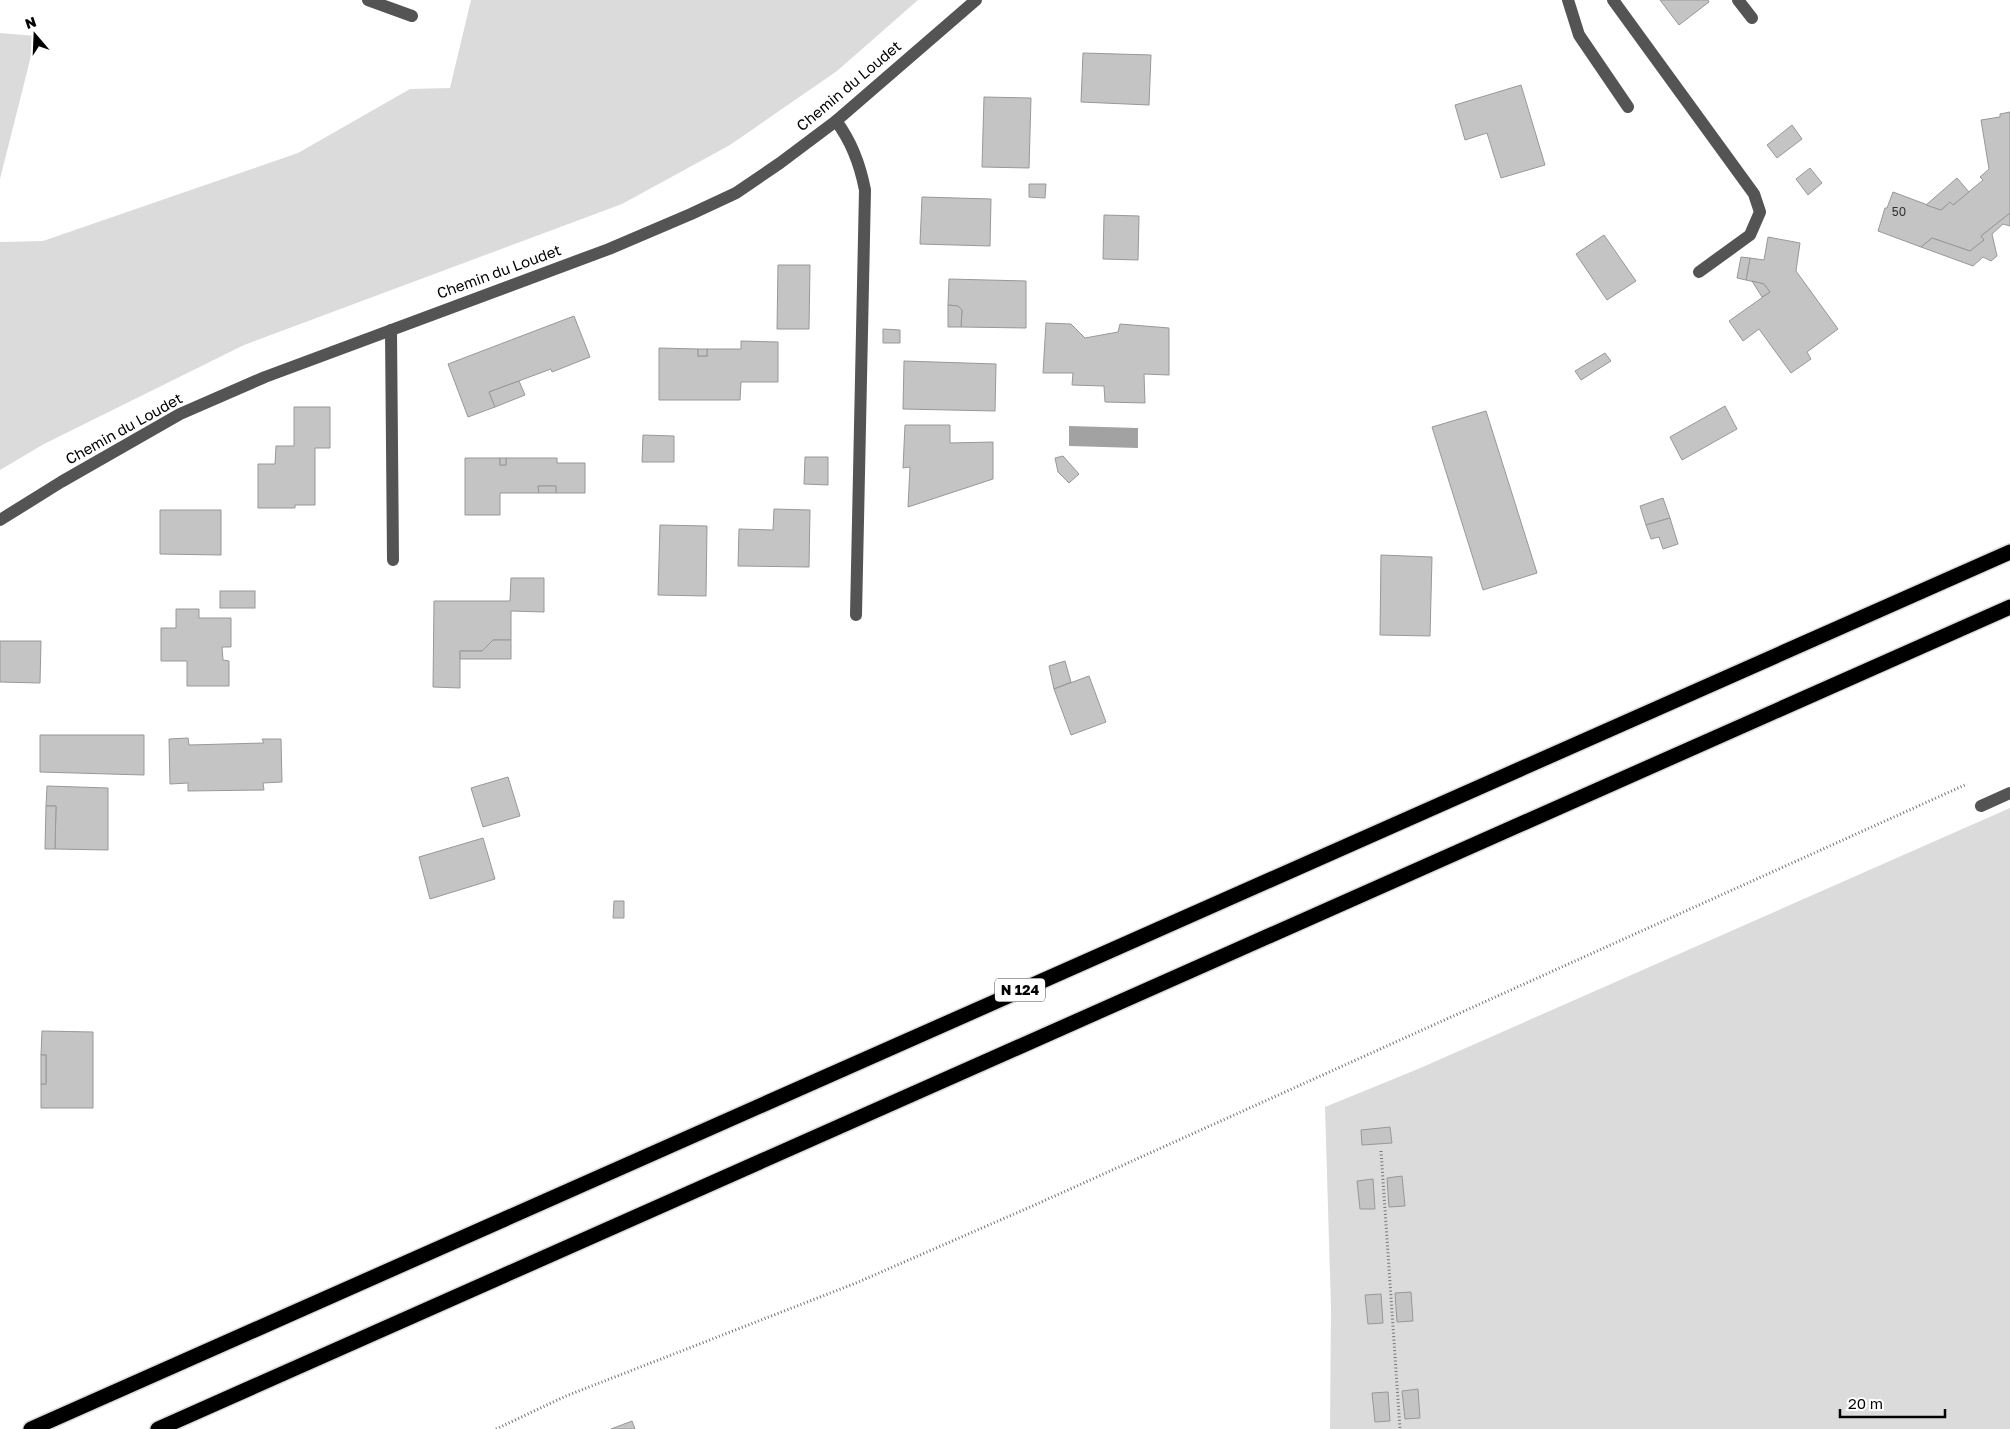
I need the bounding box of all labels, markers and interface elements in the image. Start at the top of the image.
north arrow [10,10,60,60]
text: N [23,12,38,32]
street label: Chemin du Loudet [792,36,904,134]
house number: 50 [1892,204,1906,219]
street label: Chemin du Loudet [434,240,563,302]
street label: Chemin du Loudet [62,389,185,468]
road number: N 124 [995,978,1045,1002]
scale bar [1840,1386,1945,1418]
text: 20 m [1848,1394,1883,1412]

